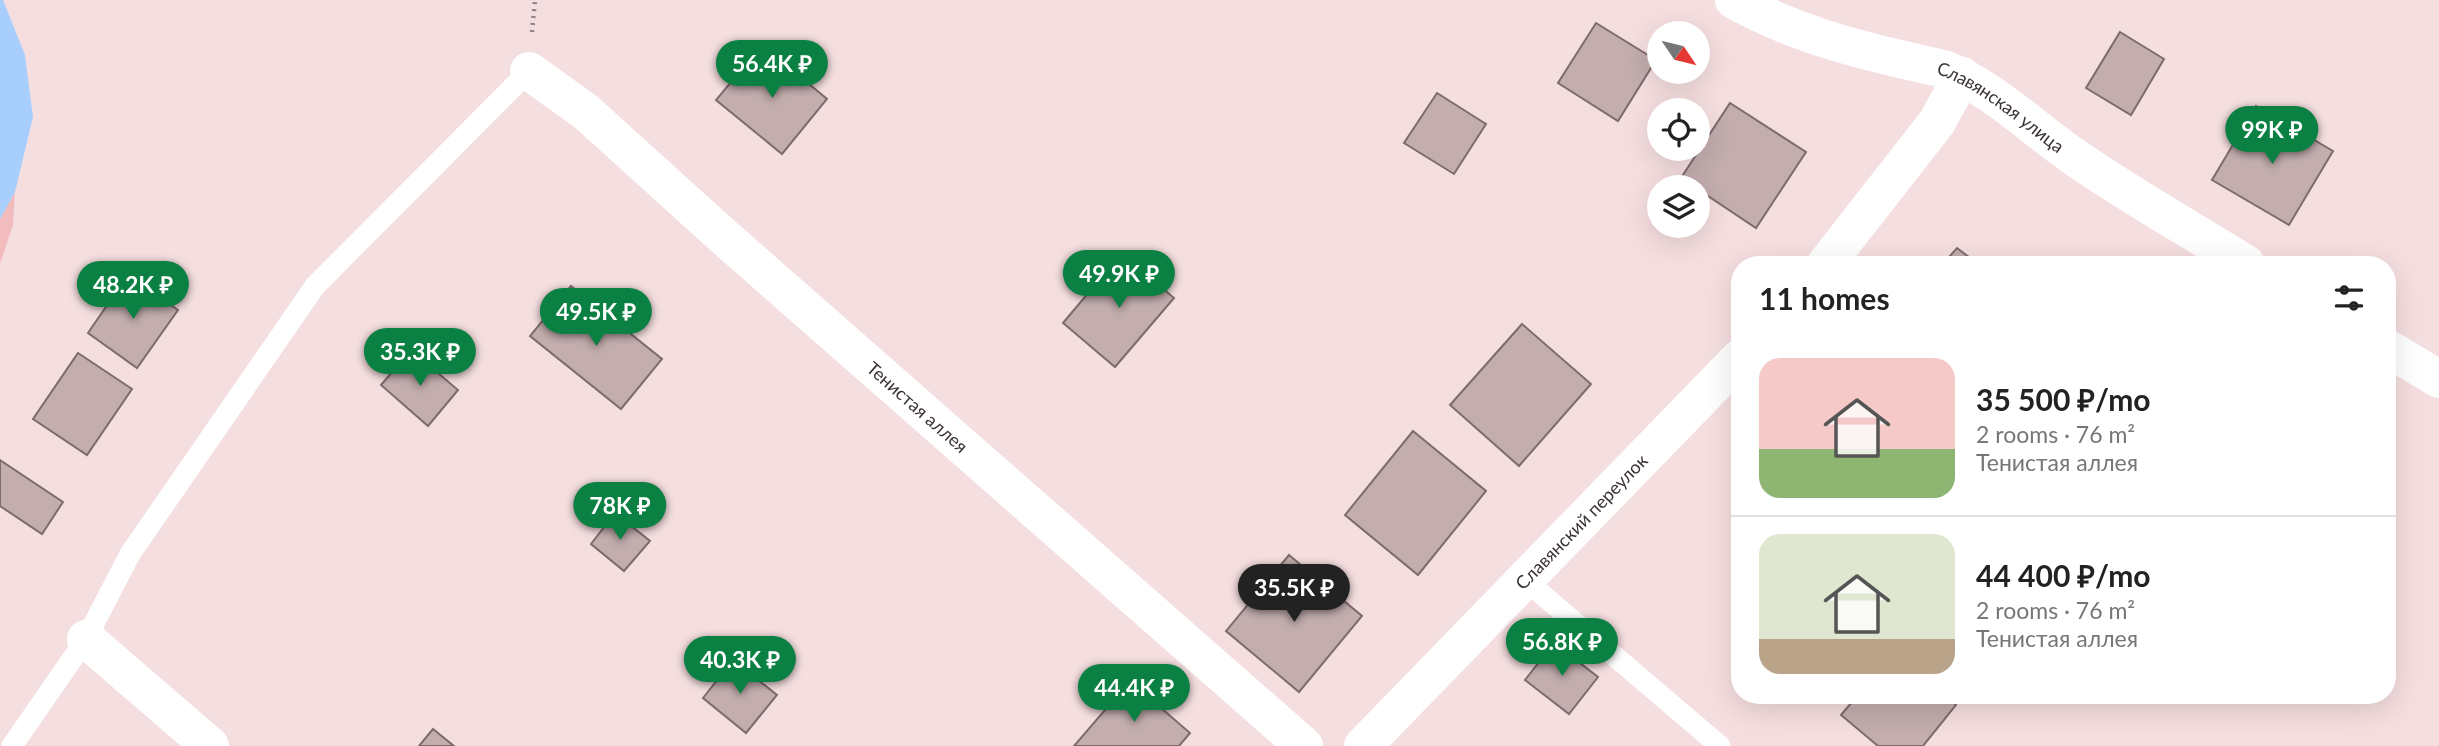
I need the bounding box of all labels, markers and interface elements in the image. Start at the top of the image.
north arrow [1647,21,1710,84]
map controls [1647,21,1710,238]
pin: 56.4K ₽ [707,41,837,100]
text: 56.4K ₽ [732,49,812,77]
street label: Славянская улица [1935,57,2069,157]
button: locate [1647,98,1710,161]
pin: 99K ₽ [2223,106,2321,166]
text: 99K ₽ [2241,115,2303,143]
button: layers [1647,175,1710,238]
pin: 49.9K ₽ [1054,250,1184,310]
text: 49.9K ₽ [1079,259,1159,287]
pin: 48.2K ₽ [68,262,198,321]
text: 48.2K ₽ [93,270,173,298]
icon: filters [2330,279,2368,317]
text: 11 homes [1759,280,1890,316]
pin: 49.5K ₽ [531,288,661,348]
text: 49.5K ₽ [556,297,636,325]
pin: 35.3K ₽ [355,328,485,388]
text: 35.3K ₽ [380,337,460,365]
street label: Тенистая аллея [863,357,973,457]
text: 35 500 ₽/mo [1976,381,2151,417]
icon: home [1815,386,1899,470]
text: 2 rooms · 76 m² [1976,420,2135,448]
text: Тенистая аллея [1976,448,2138,476]
street label: Славянский переулок [1510,449,1652,594]
pin: 78K ₽ [571,482,669,542]
text: 78K ₽ [589,491,651,519]
text: 44 400 ₽/mo [1976,557,2151,593]
icon: home [1815,562,1899,646]
pin: 35.5K ₽ [1229,564,1359,624]
text: 35.5K ₽ [1254,573,1334,601]
text: 2 rooms · 76 m² [1976,596,2135,624]
pin: 56.8K ₽ [1497,618,1627,678]
text: Тенистая аллея [1976,624,2138,652]
text: 56.8K ₽ [1522,627,1602,655]
pin: 40.3K ₽ [675,636,805,696]
text: 40.3K ₽ [700,645,780,673]
pin: 44.4K ₽ [1069,664,1199,724]
text: 44.4K ₽ [1094,673,1174,701]

